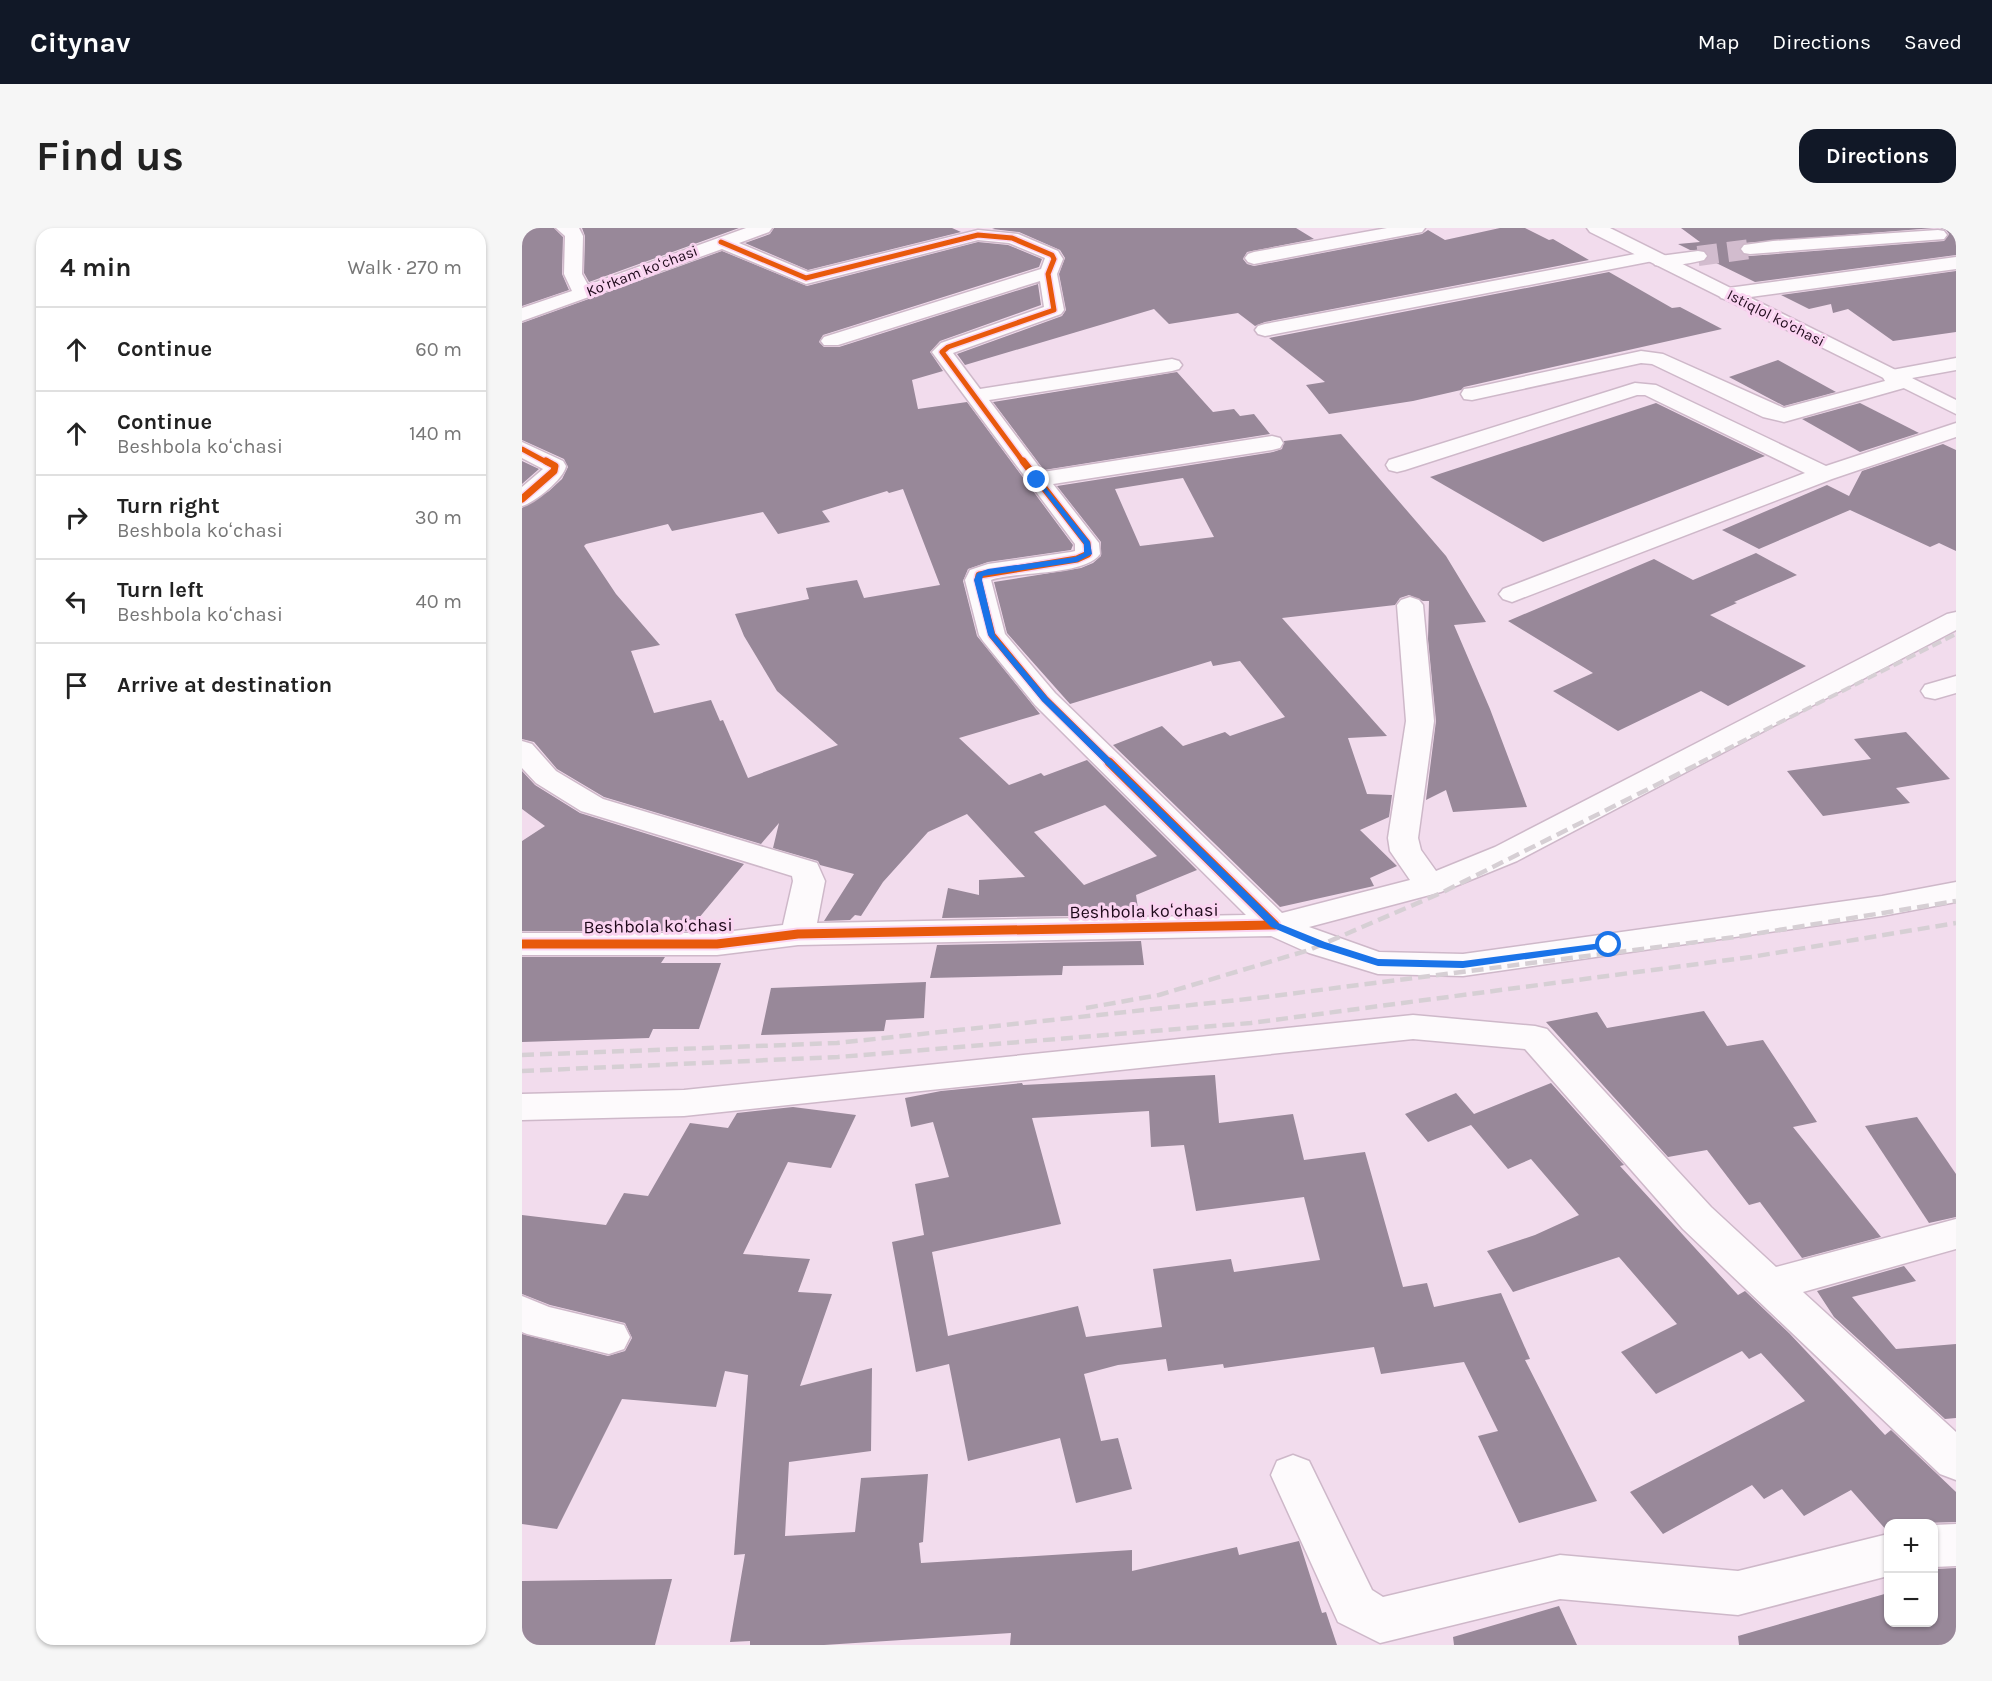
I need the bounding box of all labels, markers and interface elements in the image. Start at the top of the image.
text: Citynav [30,26,130,59]
text: Map [1698,30,1739,54]
text: Directions [1772,30,1871,54]
text: Saved [1904,30,1962,54]
button: Directions [1799,129,1956,183]
text: Find us [36,131,184,181]
street label: Koʻrkam koʻchasi [584,241,700,301]
text: 4 min [60,252,131,283]
text: Walk · 270 m [348,256,462,279]
street label: Istiqlol ko'chasi [1724,286,1828,350]
icon: ahead [60,333,93,366]
text: Continue [117,336,212,362]
text: 60 m [415,338,462,361]
text: Continue [117,409,212,435]
icon: ahead [60,417,93,450]
text: 140 m [409,422,462,445]
text: Beshbola koʻchasi [117,435,283,458]
route end [1023,466,1049,492]
text: Turn right [117,493,220,519]
icon: right [60,501,93,534]
text: 30 m [415,506,462,529]
text: Beshbola koʻchasi [117,519,283,542]
text: Turn left [117,577,204,603]
icon: left [60,585,93,618]
text: 40 m [416,590,462,613]
text: Beshbola koʻchasi [117,603,283,626]
icon: arrive [60,669,93,702]
text: Arrive at destination [117,672,332,698]
street label: Beshbola koʻchasi [1069,899,1219,923]
street label: Beshbola koʻchasi [583,914,733,938]
route start [1595,931,1621,957]
map controls [1884,1519,1938,1627]
button: + [1884,1519,1938,1573]
button: − [1884,1573,1938,1627]

